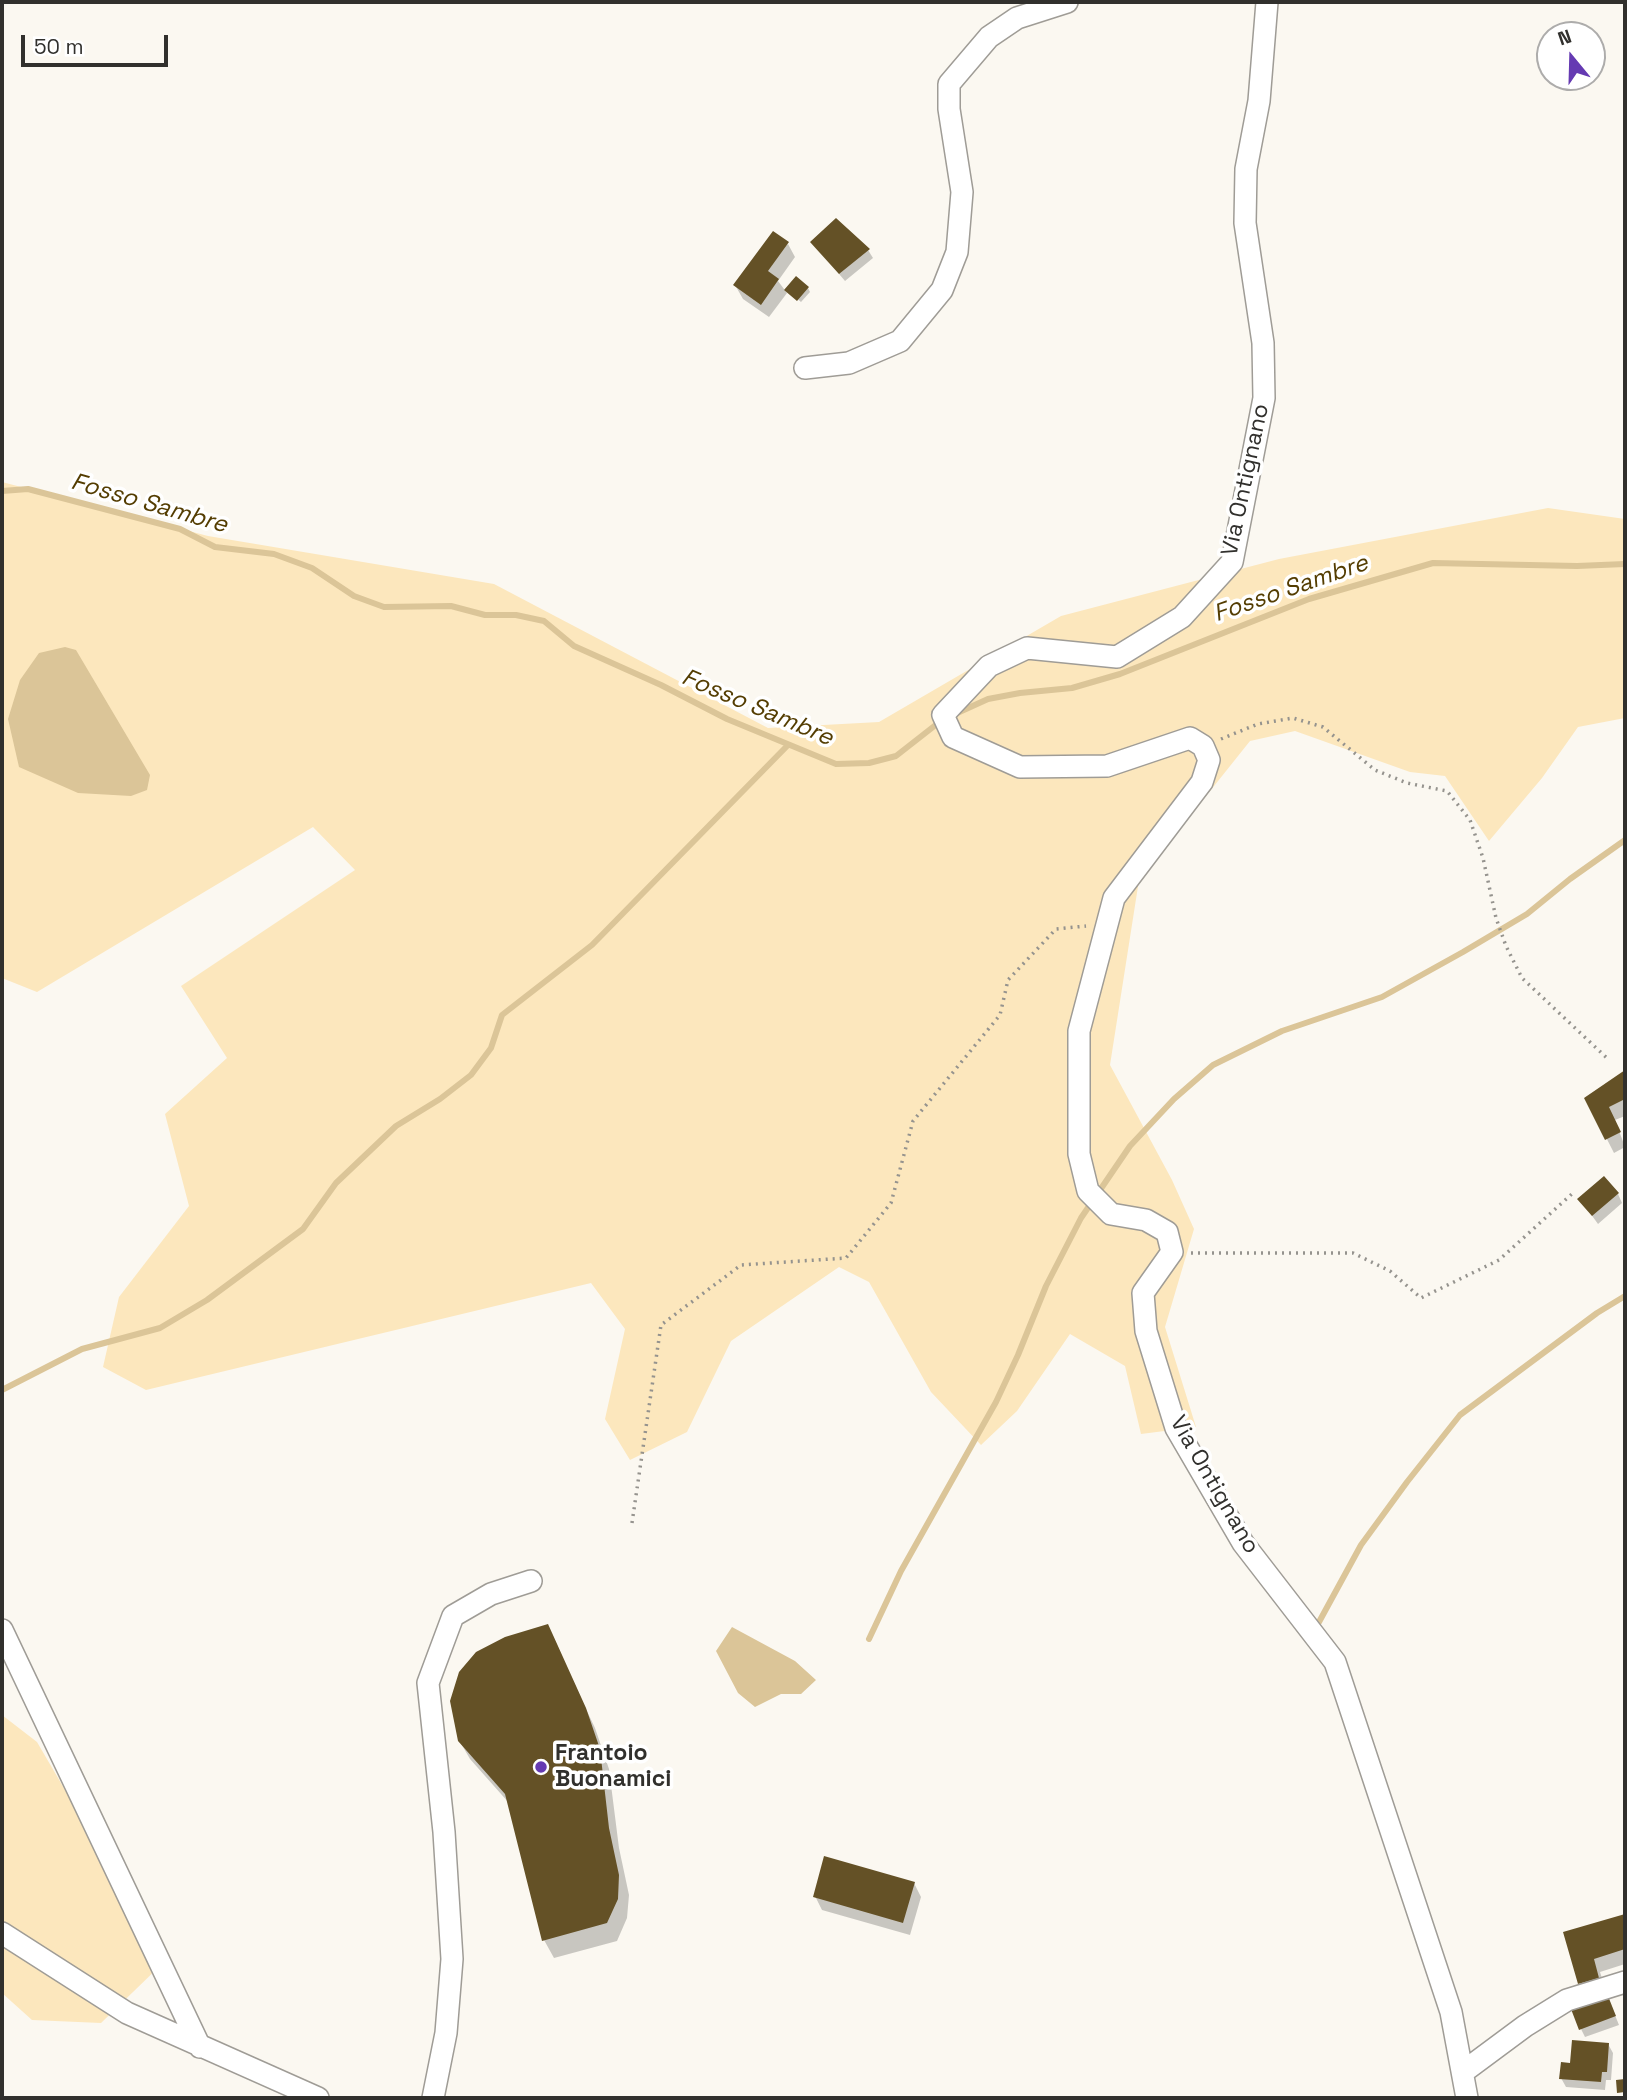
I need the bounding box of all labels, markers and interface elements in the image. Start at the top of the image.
scale bar [24,21,172,65]
north arrow [1536,21,1606,91]
text: N [1555,24,1575,51]
text: 50 m [34,33,84,60]
street label: Via Ontignano [1216,401,1276,559]
water label: Fosso Sambre [67,468,231,540]
water label: Fosso Sambre [1210,549,1372,629]
water label: Fosso Sambre [677,663,837,753]
street label: Via Ontignano [1163,1411,1265,1559]
place label: Frantoio Buonamici [555,1740,671,1794]
marker: Frantoio Buonamici [533,1759,549,1775]

